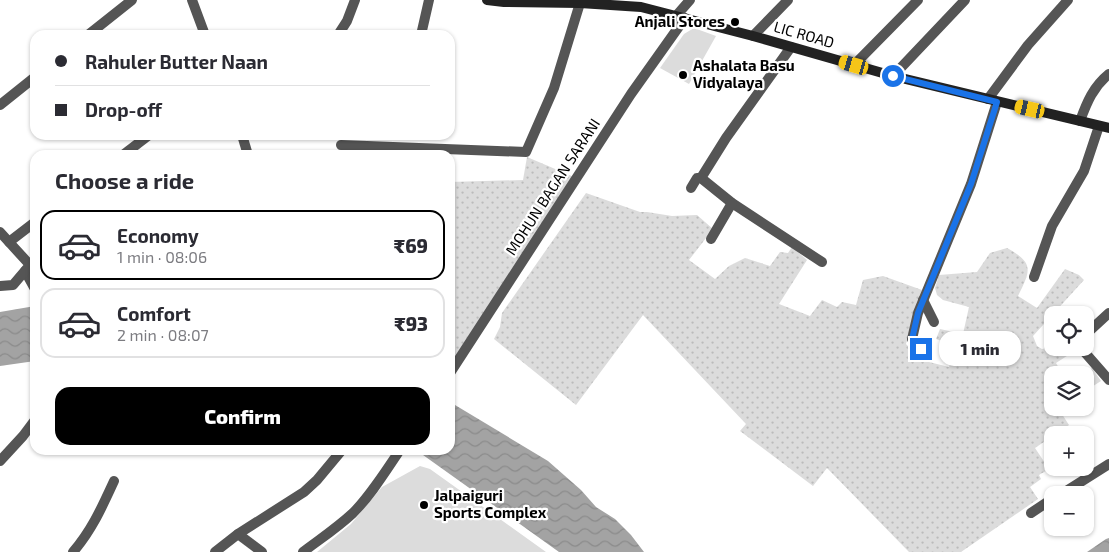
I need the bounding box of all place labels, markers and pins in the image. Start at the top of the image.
place label: Anjali Stores [635,12,725,30]
marker: Anjali Stores [729,16,741,28]
place label: Ashalata Basu Vidyalaya [693,56,795,92]
marker: Ashalata Basu Vidyalaya [677,69,689,81]
place label: Jalpaiguri Sports Complex [434,486,547,521]
marker: Jalpaiguri Sports Complex [418,499,430,511]

